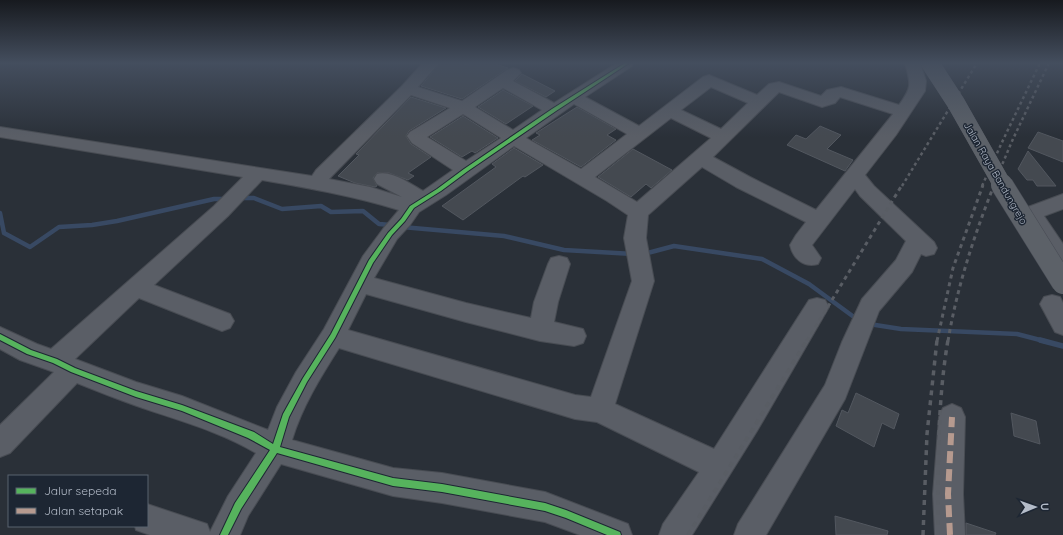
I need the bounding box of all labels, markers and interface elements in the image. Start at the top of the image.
street label: Jalan Raya Bandungrejo [961,120,1030,227]
legend [8,475,148,527]
text: Jalur sepeda [44,483,117,498]
north arrow [1015,487,1055,527]
text: Jalan setapak [44,503,123,518]
text: U [1038,503,1052,511]

